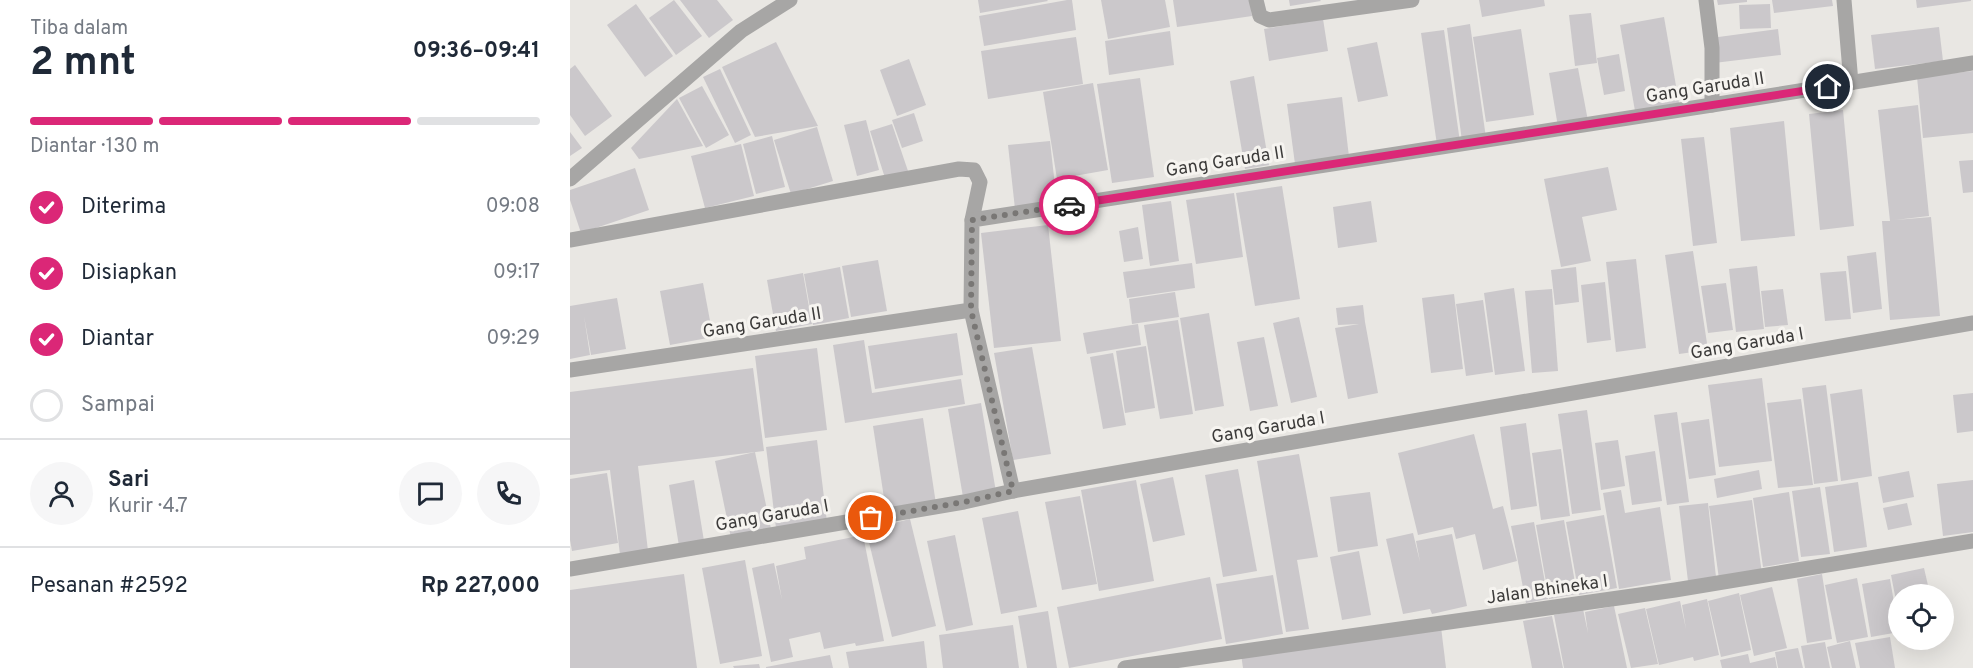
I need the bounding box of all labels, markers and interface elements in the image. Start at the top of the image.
text: Tiba dalam [30,16,128,42]
text: 09:36–09:41 [413,38,540,65]
text: 2 mnt [30,40,136,89]
pin [1802,61,1853,112]
street label: Gang Garuda II [1644,68,1766,109]
icon: home [1811,70,1844,103]
text: Diantar · 130 m [30,134,160,160]
street label: Gang Garuda II [1164,142,1286,183]
courier [1039,175,1099,235]
icon: car [1053,189,1086,222]
icon: check [30,191,63,224]
text: Diterima [81,194,166,221]
text: 09:08 [486,194,540,220]
icon: check [30,257,63,290]
text: Disiapkan [81,260,177,287]
text: 09:17 [493,260,540,286]
street label: Gang Garuda II [701,303,823,344]
icon: check [30,323,63,356]
street label: Gang Garuda I [1689,323,1806,366]
text: Diantar [81,326,154,353]
text: 09:29 [487,326,540,352]
text: Sampai [81,392,155,419]
street label: Gang Garuda I [1210,407,1327,450]
button: person [30,462,93,525]
button: chat [399,462,462,525]
button: phone [477,462,540,525]
text: Sari [108,467,149,494]
pin [845,492,896,543]
text: Kurir · 4.7 [108,494,188,520]
street label: Gang Garuda I [714,495,831,538]
icon: bag [854,501,887,534]
street label: Jalan Bhineka I [1485,571,1610,610]
text: Pesanan #2592 [30,573,188,600]
text: Rp 227,000 [421,573,540,600]
map controls [1888,584,1954,650]
button: locate [1888,584,1954,650]

